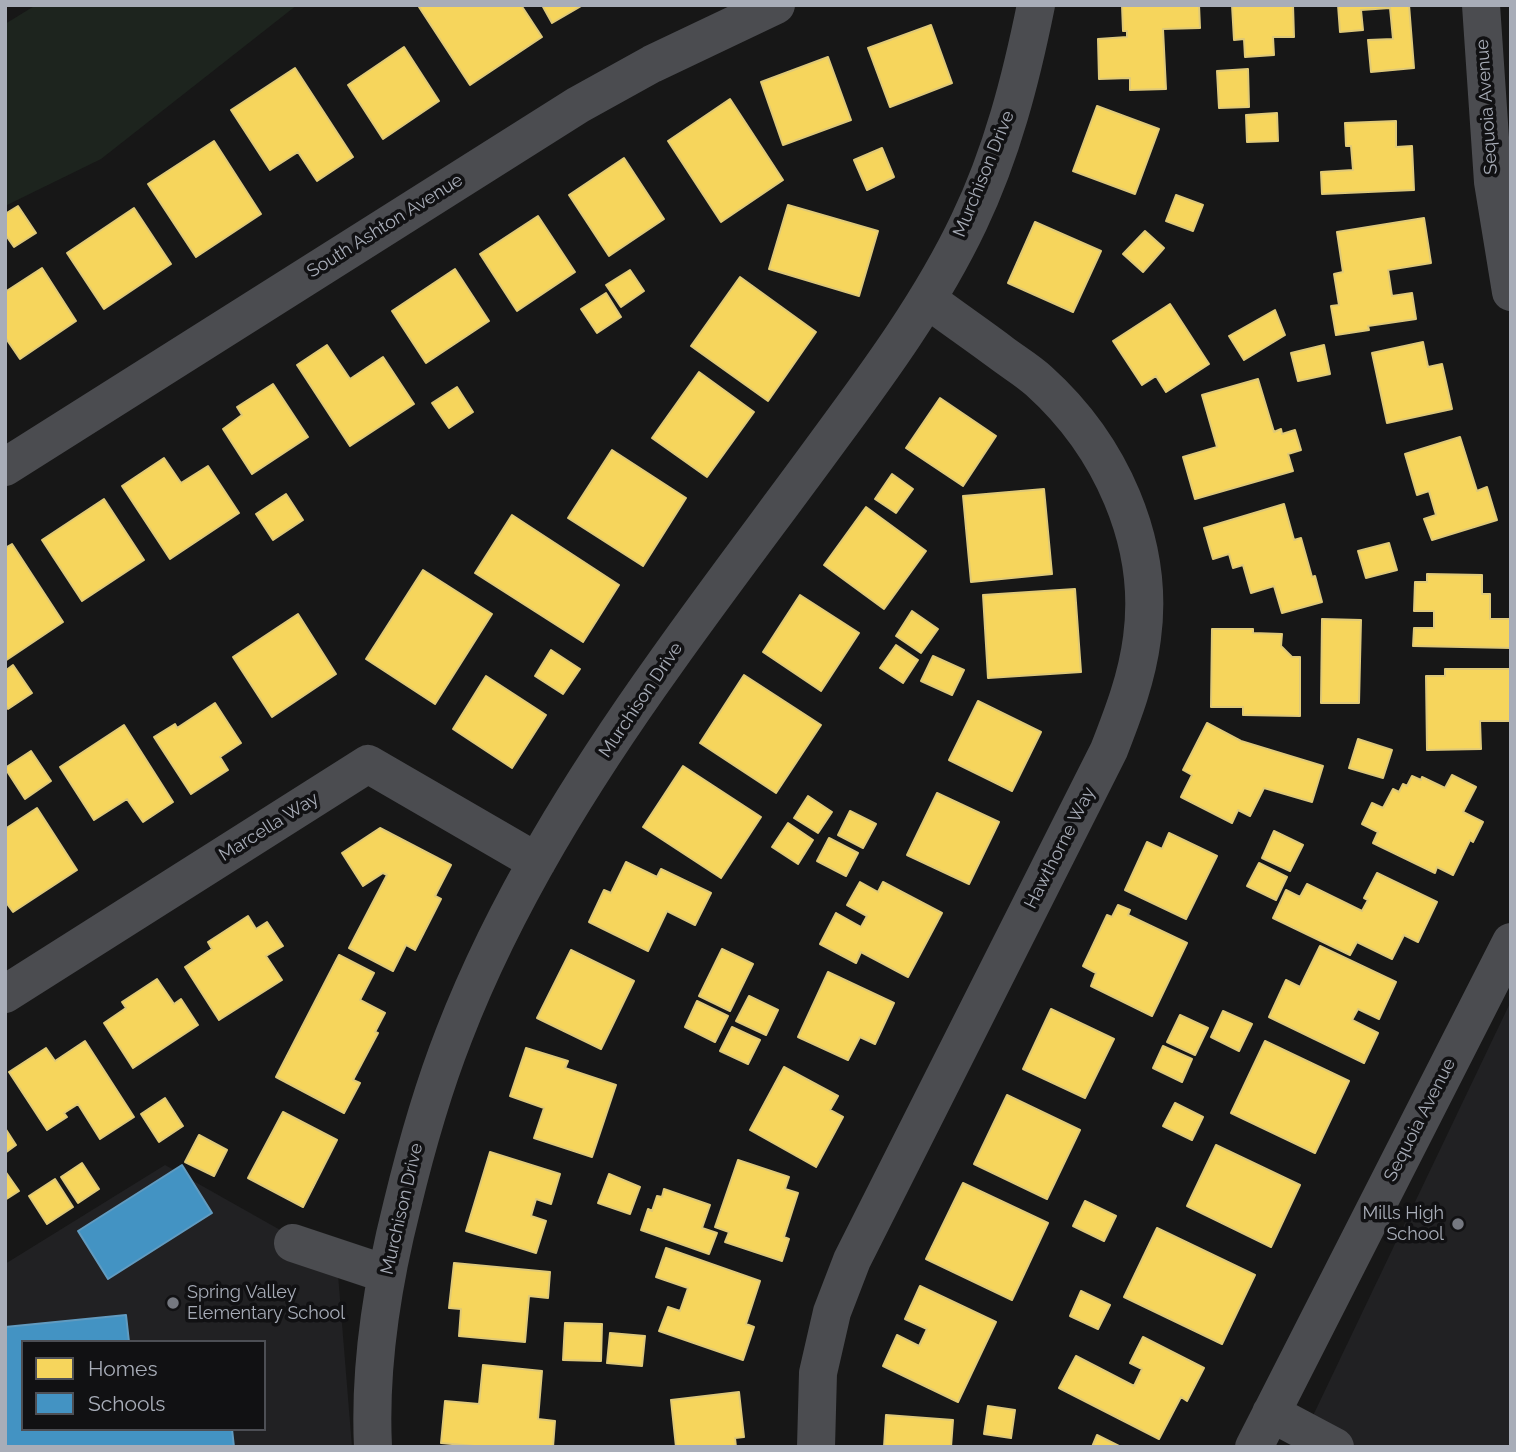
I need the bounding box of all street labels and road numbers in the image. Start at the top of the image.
street label: Sequoia Avenue [1472,39,1502,175]
street label: Murchison Drive [949,108,1019,240]
street label: South Ashton Avenue [303,169,467,283]
street label: Murchison Drive [595,638,687,762]
street label: Hawthorne Way [1020,784,1100,912]
street label: Marcella Way [215,788,323,866]
street label: Sequoia Avenue [1380,1055,1460,1185]
street label: Murchison Drive [376,1141,428,1277]

